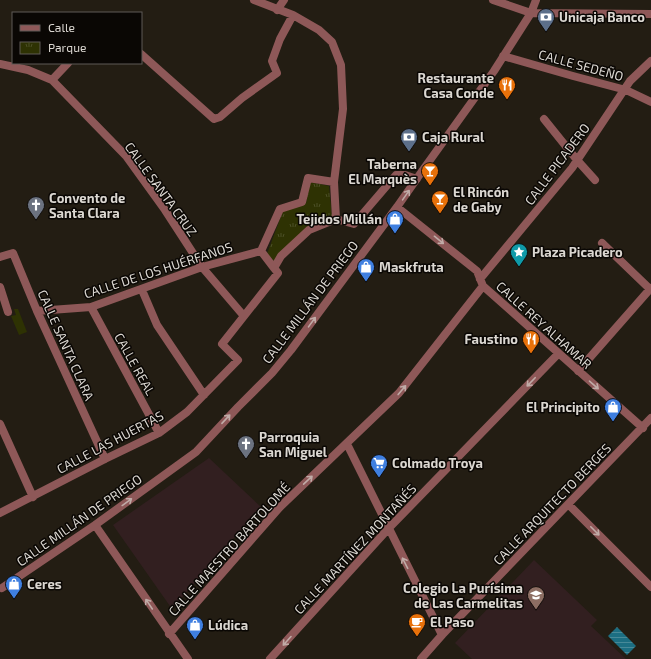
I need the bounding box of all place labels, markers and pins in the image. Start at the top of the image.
bank icon: Unicaja Banco [536,7,556,32]
place label: Unicaja Banco [559,9,645,25]
place label: Restaurante Casa Conde [418,70,494,101]
restaurant icon: Restaurante Casa Conde [497,75,517,100]
bank icon: Caja Rural [399,127,419,152]
place label: Caja Rural [422,129,485,145]
place label: Taberna El Marquès [348,156,417,187]
bar icon: Taberna El Marquès [420,161,440,186]
place label: El Rincón de Gaby [453,184,509,215]
bar icon: El Rincón de Gaby [430,189,450,214]
place label: Convento de Santa Clara [49,190,125,221]
church icon: Convento de Santa Clara [26,195,46,220]
shop icon: Tejidos Millán [385,209,405,234]
place label: Tejidos Millán [297,211,382,227]
place icon: Plaza Picadero [509,242,529,267]
place label: Plaza Picadero [532,244,623,260]
shop icon: Maskfruta [356,257,376,282]
place label: Maskfruta [379,259,444,275]
restaurant icon: Faustino [521,329,541,354]
place label: Faustino [465,331,518,347]
shop icon: El Principito [603,397,623,422]
place label: El Principito [526,399,600,415]
place label: Parroquia San Miguel [259,429,328,460]
church icon: Parroquia San Miguel [236,434,256,459]
supermarket icon: Colmado Troya [369,453,389,478]
place label: Colmado Troya [392,455,483,471]
shop icon: Ceres [4,574,24,599]
place label: Ceres [27,576,62,592]
place label: Colegio La Purísima de Las Carmelitas [403,580,523,611]
school or university icon: Colegio La Purísima de Las Carmelitas [526,585,546,610]
cafe icon: El Paso [407,612,427,637]
place label: El Paso [430,614,475,630]
shop icon: Lúdica [185,615,205,640]
place label: Lúdica [208,617,248,633]

